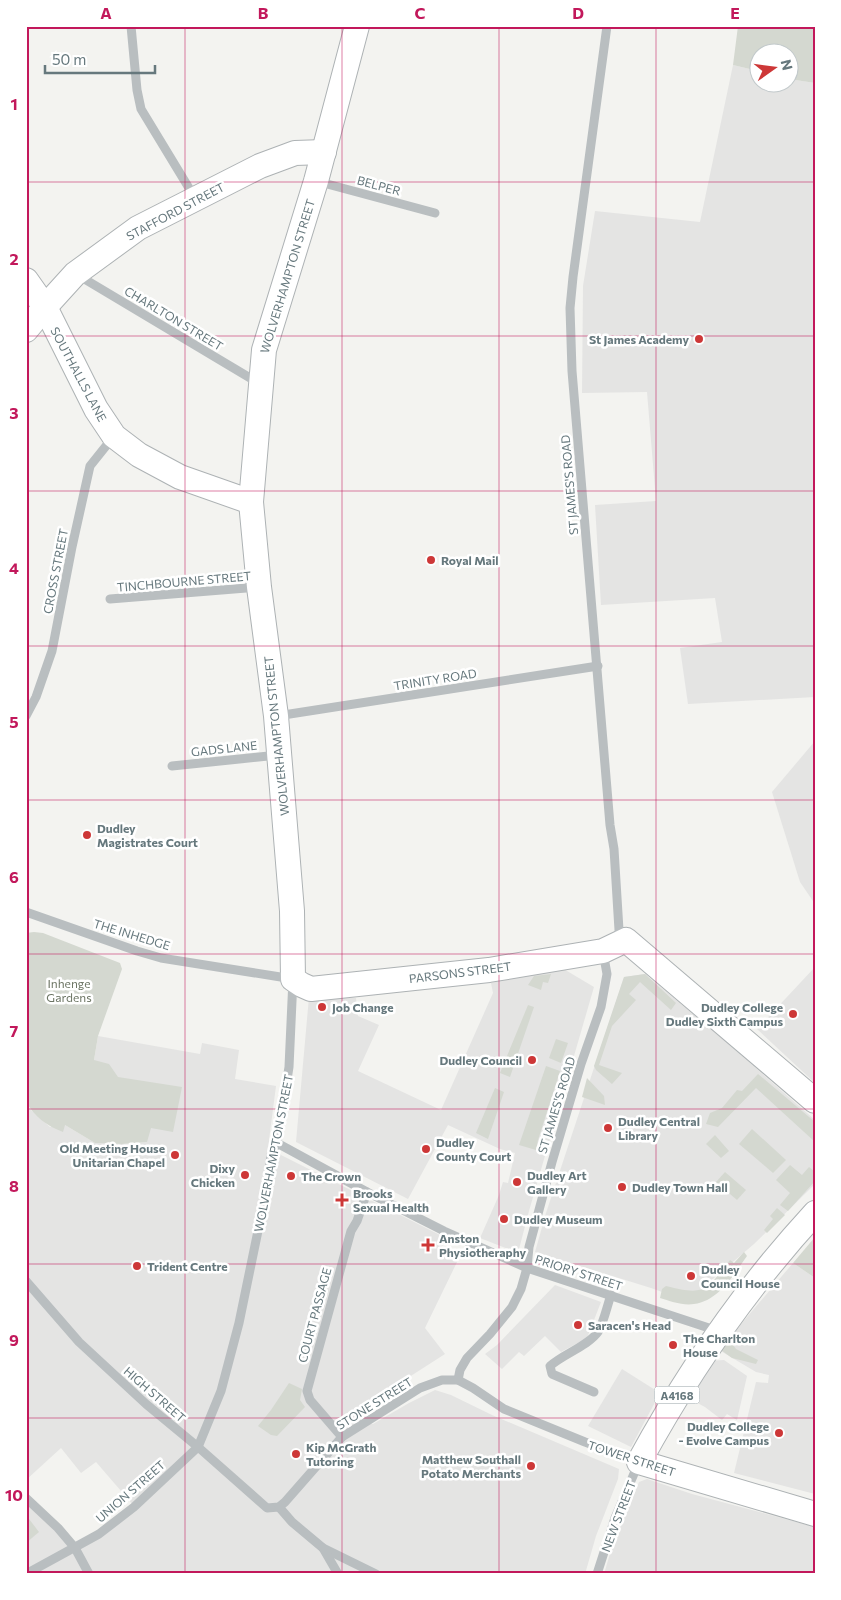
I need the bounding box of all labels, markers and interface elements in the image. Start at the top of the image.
text: A [100,3,112,22]
text: B [258,3,269,22]
text: C [415,3,426,22]
text: D [572,3,584,22]
text: E [730,3,740,22]
scale bar [45,42,155,74]
north arrow [748,42,798,92]
text: 50 m [52,50,86,68]
text: N [778,58,797,72]
text: 1 [10,94,18,113]
street label: BELPER [356,172,402,198]
street label: STAFFORD STREET [124,179,227,243]
street label: WOLVERHAMPTON STREET [257,197,317,355]
text: 2 [9,249,19,268]
street label: CHARLTON STREET [122,283,226,353]
street label: SOUTHALLS LANE [48,324,110,424]
place label: St James Academy [589,332,689,347]
marker: St James Academy [693,333,705,345]
text: 3 [9,403,19,422]
street label: ST JAMES'S ROAD [558,434,581,536]
street label: CROSS STREET [40,527,70,615]
place label: Royal Mail [441,553,499,567]
marker: Royal Mail [425,554,437,566]
text: 4 [9,558,19,577]
street label: TINCHBOURNE STREET [116,568,252,594]
street label: WOLVERHAMPTON STREET [261,655,291,817]
street label: TRINITY ROAD [393,666,478,692]
text: 5 [9,712,19,731]
street label: GADS LANE [190,738,258,758]
place label: Dudley Magistrates Court [97,821,198,849]
marker: Dudley Magistrates Court [81,829,93,841]
text: 6 [9,867,19,886]
street label: THE INHEDGE [92,916,172,952]
street label: PARSONS STREET [408,959,512,985]
park label: Inhenge Gardens [46,976,92,1004]
place label: Job Change [332,1000,394,1015]
place label: Dudley College Dudley Sixth Campus [666,1000,783,1028]
marker: Job Change [316,1001,328,1013]
marker: Dudley College Dudley Sixth Campus [787,1008,799,1020]
text: 7 [10,1021,19,1040]
place label: Dudley Council [439,1053,522,1067]
marker: Dudley Council [526,1054,538,1066]
street label: ST JAMES'S ROAD [535,1055,578,1155]
street label: WOLVERHAMPTON STREET [251,1073,295,1233]
place label: Dudley Central Library [618,1114,700,1142]
marker: Dudley Central Library [602,1122,614,1134]
place label: Dudley County Court [436,1135,511,1163]
place label: Old Meeting House Unitarian Chapel [59,1141,165,1169]
marker: Dudley County Court [420,1143,432,1155]
marker: Old Meeting House Unitarian Chapel [169,1149,181,1161]
place label: Dixy Chicken [191,1161,235,1189]
place label: Dudley Art Gallery [527,1168,587,1196]
marker: Dixy Chicken [239,1169,251,1181]
place label: The Crown [301,1169,361,1183]
marker: The Crown [285,1170,297,1182]
text: 8 [9,1176,19,1195]
marker: Dudley Art Gallery [511,1176,523,1188]
place label: Dudley Town Hall [632,1180,728,1194]
marker: Dudley Town Hall [616,1181,628,1193]
place label: Brooks Sexual Health [353,1186,429,1214]
marker: Brooks Sexual Health [335,1193,349,1207]
place label: Dudley Museum [514,1212,603,1226]
marker: Dudley Museum [498,1213,510,1225]
place label: Anston Physiotheraphy [439,1231,526,1259]
marker: Anston Physiotheraphy [421,1238,435,1252]
street label: PRIORY STREET [533,1251,625,1293]
place label: Trident Centre [147,1259,228,1273]
marker: Trident Centre [131,1260,143,1272]
place label: Dudley Council House [701,1262,780,1290]
street label: COURT PASSAGE [295,1266,333,1364]
marker: Dudley Council House [685,1270,697,1282]
place label: Saracen's Head [588,1318,671,1332]
marker: Saracen's Head [572,1319,584,1331]
text: 9 [9,1330,19,1349]
place label: The Charlton House [683,1331,755,1359]
marker: The Charlton House [667,1339,679,1351]
street label: HIGH STREET [121,1363,189,1425]
street label: STONE STREET [333,1374,415,1432]
road number: A4168 [654,1386,700,1404]
place label: Dudley College - Evolve Campus [679,1419,769,1447]
marker: Dudley College - Evolve Campus [773,1427,785,1439]
street label: TOWER STREET [587,1437,678,1479]
place label: Kip McGrath Tutoring [306,1440,376,1468]
marker: Kip McGrath Tutoring [290,1448,302,1460]
place label: Matthew Southall Potato Merchants [421,1452,521,1480]
street label: UNION STREET [93,1457,168,1525]
marker: Matthew Southall Potato Merchants [525,1460,537,1472]
street label: NEW STREET [598,1478,638,1554]
text: 10 [5,1485,23,1504]

